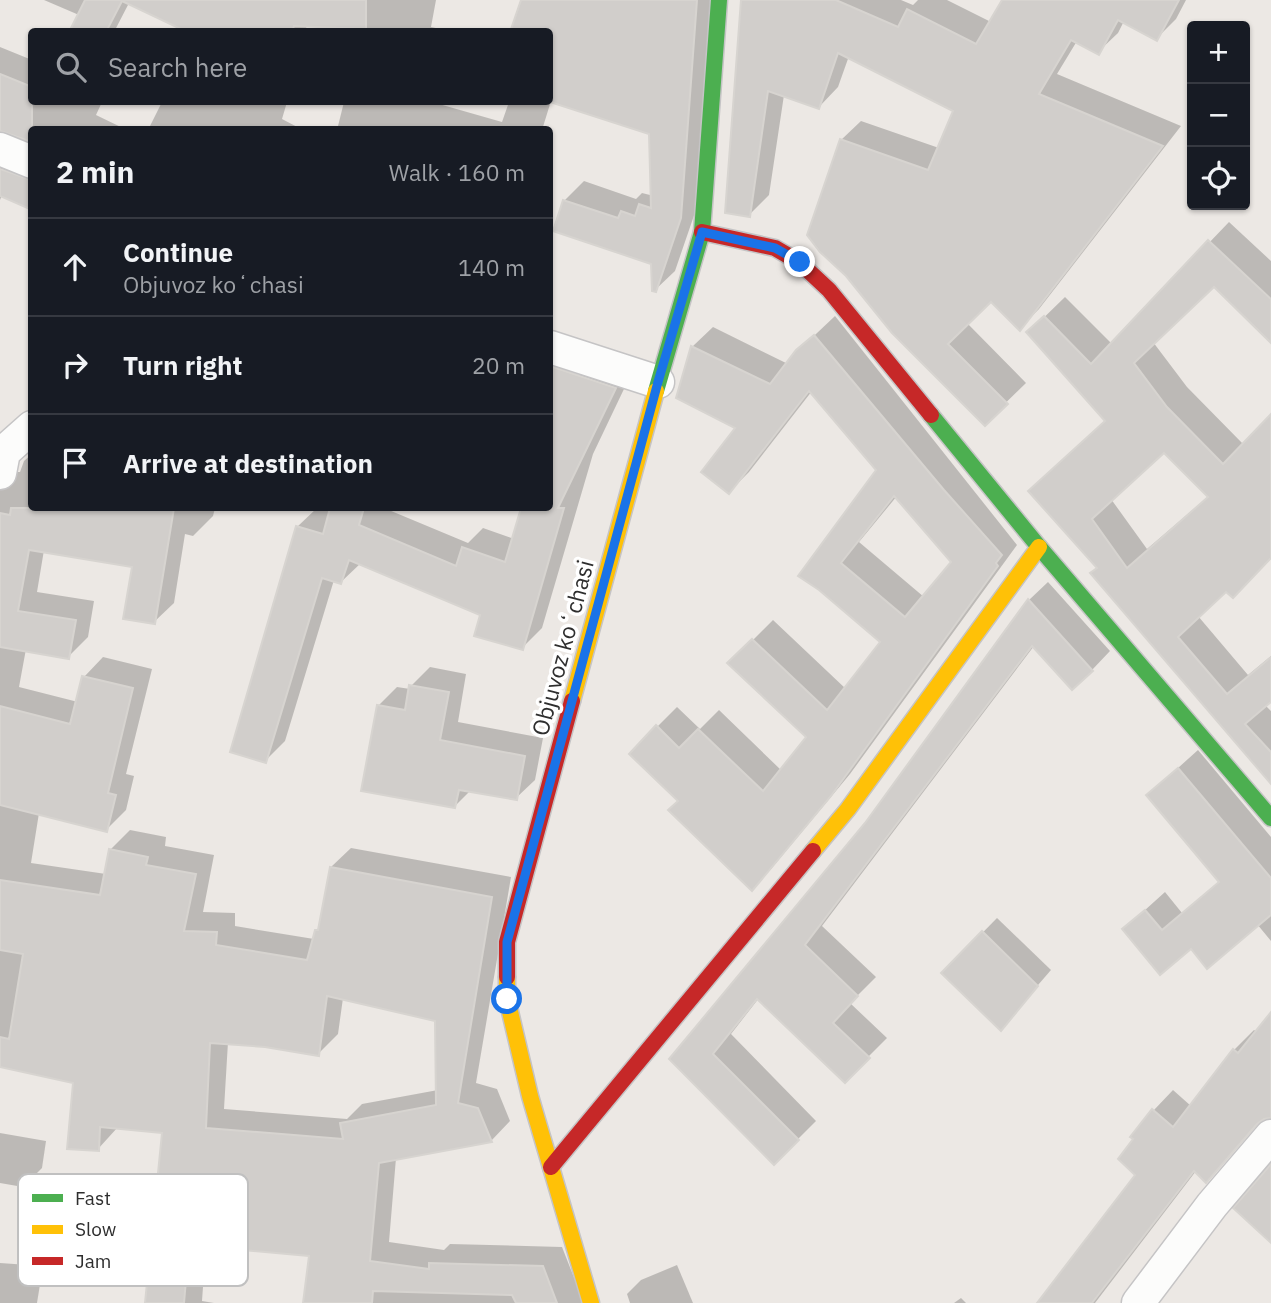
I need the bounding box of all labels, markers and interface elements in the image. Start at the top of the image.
map controls [1187,21,1250,210]
button: + [1187,21,1250,84]
search box [28,28,553,105]
icon: search [52,48,90,86]
text: Search here [108,50,247,84]
button: − [1187,84,1250,147]
button: locate [1187,147,1250,210]
text: 2 min [56,152,134,191]
text: Walk · 160 m [389,157,525,187]
text: Continue [123,235,233,269]
route end [784,246,815,277]
icon: ahead [56,248,94,286]
text: 140 m [458,252,525,282]
text: Objuvoz koʻchasi [123,269,304,299]
icon: right [56,346,94,384]
text: Turn right [123,348,242,382]
text: 20 m [472,350,525,380]
icon: arrive [56,444,94,482]
text: Arrive at destination [123,446,373,480]
street label: Objuvoz koʻchasi [524,557,600,739]
route start [491,983,522,1014]
legend [18,1174,248,1286]
text: Fast [75,1186,111,1210]
text: Slow [75,1217,116,1241]
text: Jam [75,1249,111,1273]

